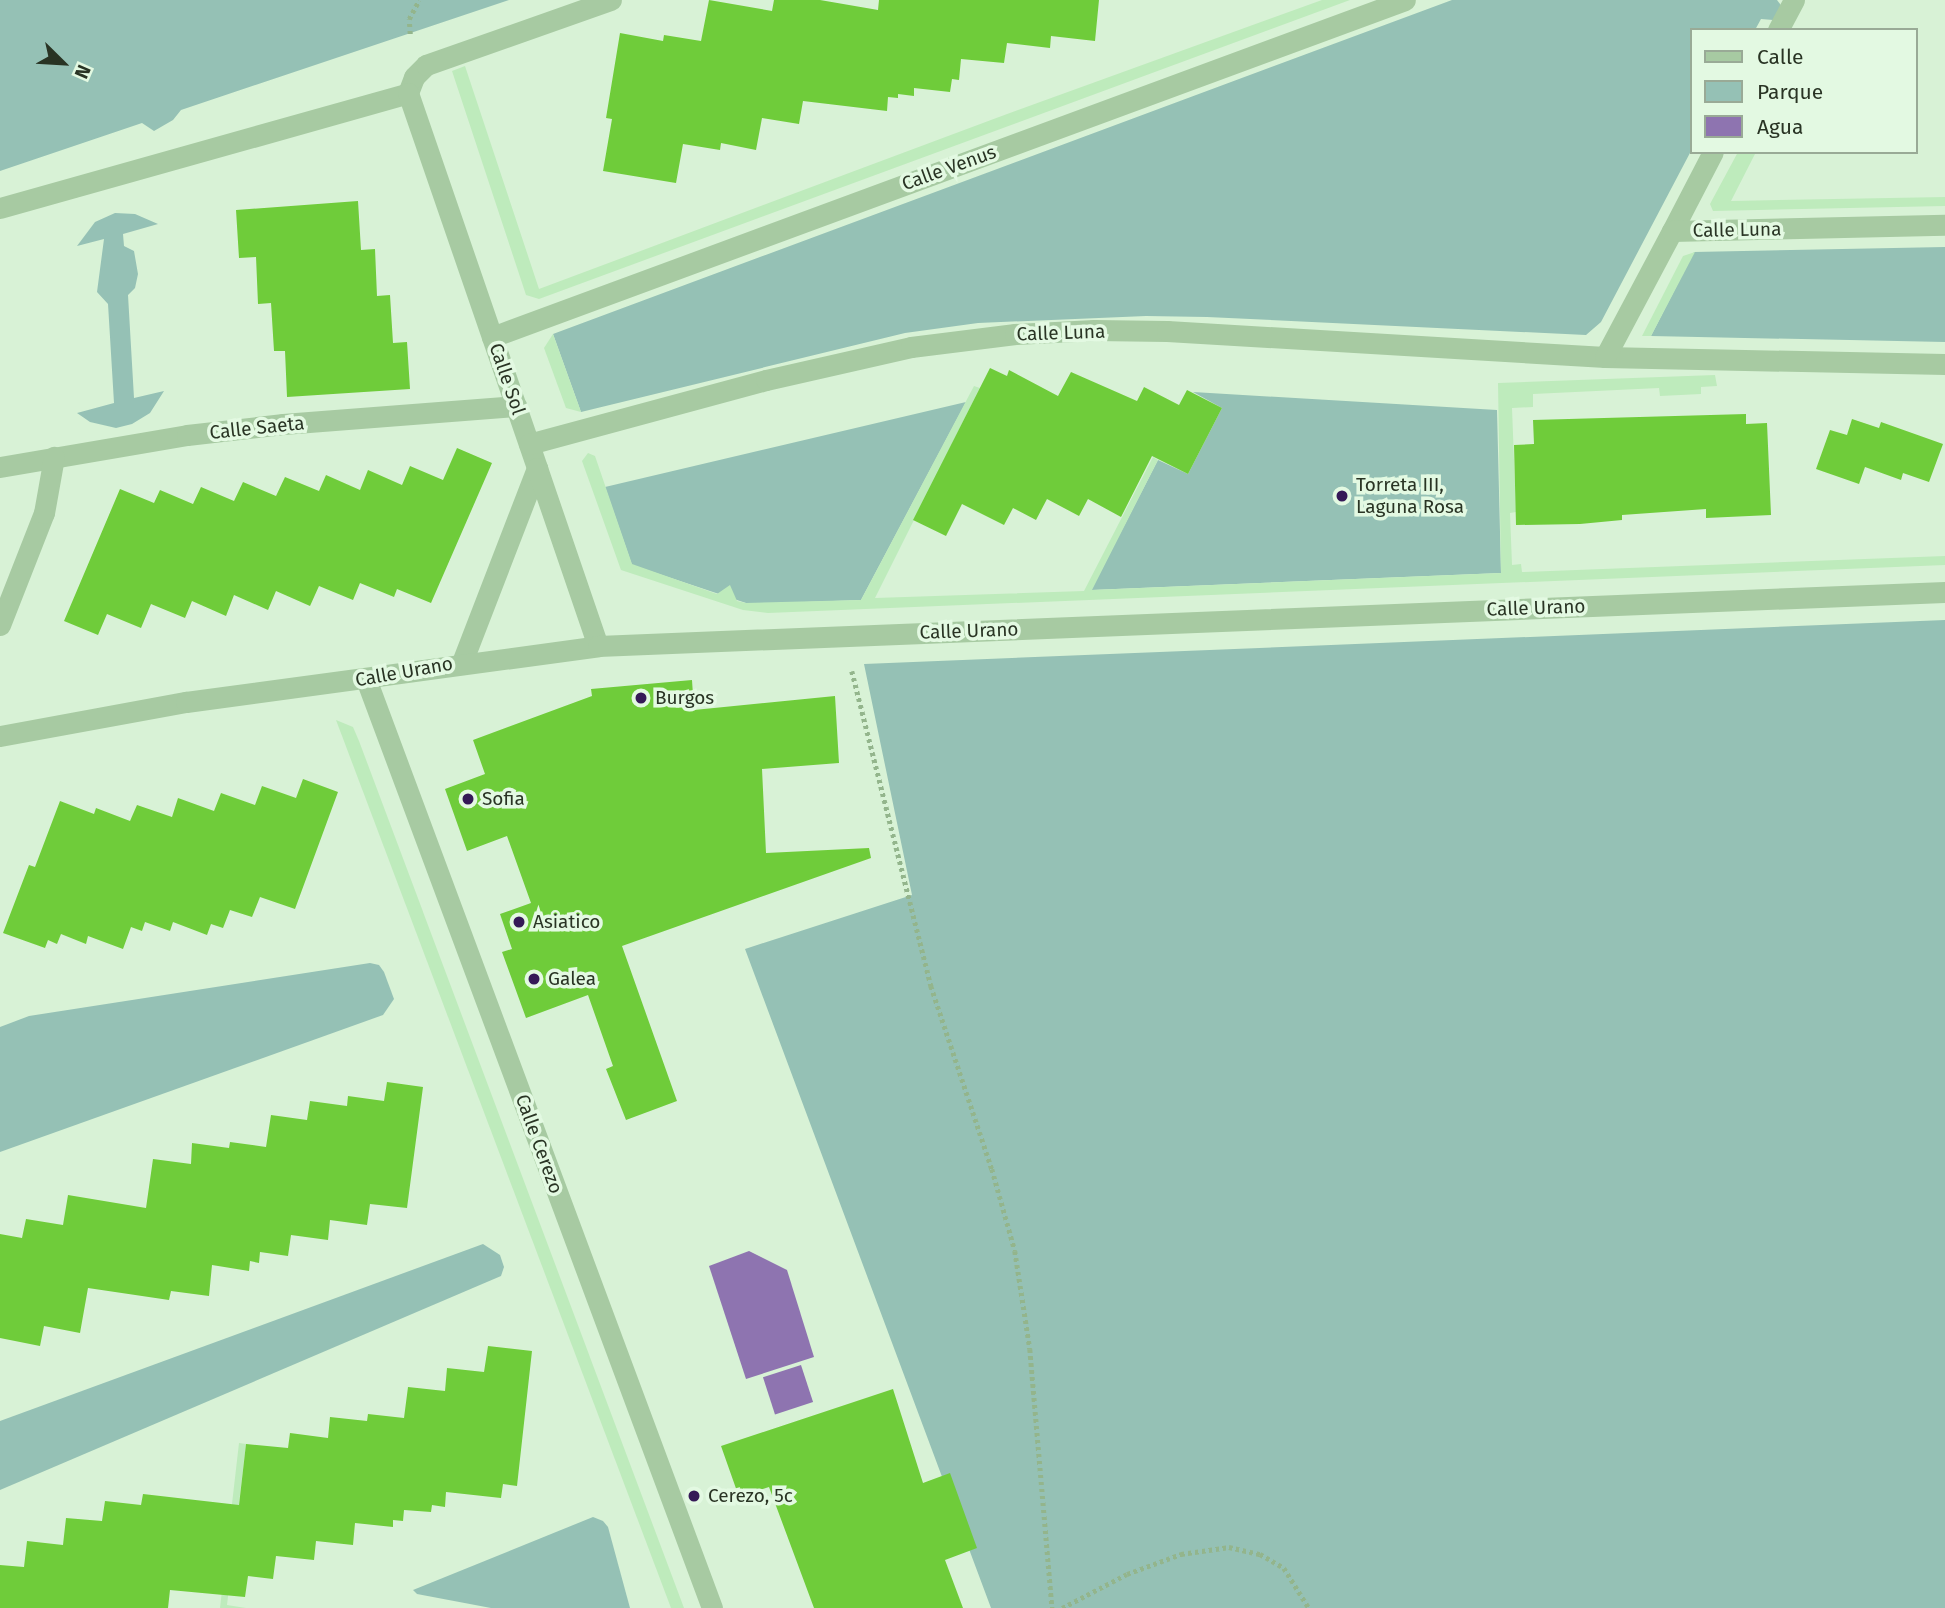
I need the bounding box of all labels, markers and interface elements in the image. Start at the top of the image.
north arrow [28,28,98,98]
legend [1689,28,1917,154]
text: Calle [1757,44,1803,70]
text: N [70,61,96,82]
text: Parque [1757,79,1823,105]
text: Agua [1757,114,1803,140]
street label: Calle Venus [899,140,999,196]
street label: Calle Luna [1692,218,1782,242]
street label: Calle Luna [1016,320,1106,346]
street label: Calle Sol [484,340,530,418]
street label: Calle Saeta [209,412,305,444]
place label: Torreta III, Laguna Rosa [1356,474,1464,518]
marker: Torreta III, Laguna Rosa [1334,488,1350,504]
street label: Calle Urano [1486,595,1586,621]
street label: Calle Urano [919,618,1019,644]
street label: Calle Urano [353,652,455,692]
place label: Burgos [655,687,714,709]
marker: Burgos [633,690,649,706]
place label: Sofia [482,788,525,810]
marker: Sofia [460,791,476,807]
place label: Asiatico [533,911,600,933]
marker: Asiatico [511,914,527,930]
place label: Galea [548,968,596,990]
marker: Galea [526,971,542,987]
street label: Calle Cerezo [511,1091,567,1197]
place label: Cerezo, 5c [708,1485,793,1507]
marker: Cerezo, 5c [686,1488,702,1504]

